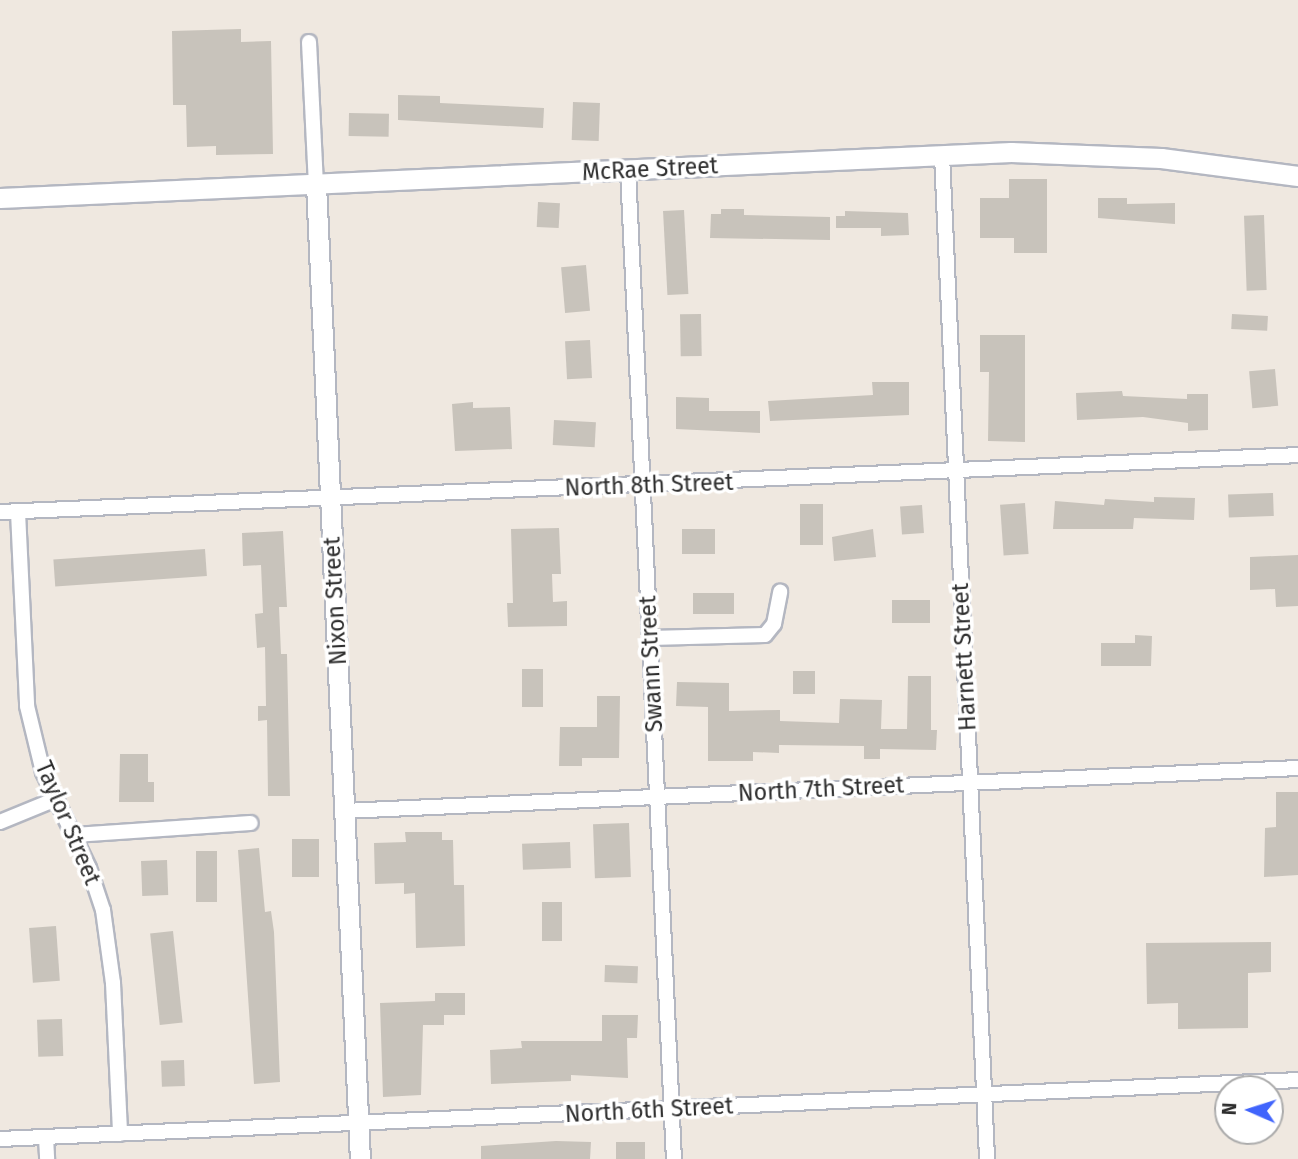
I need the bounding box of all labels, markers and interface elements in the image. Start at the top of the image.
street label: McRae Street [581,152,719,186]
street label: North 8th Street [564,468,734,502]
street label: Nixon Street [318,536,352,666]
street label: Harnett Street [946,582,982,732]
street label: Swann Street [634,595,668,733]
street label: Taylor Street [30,757,106,889]
street label: North 7th Street [737,771,905,807]
north arrow [1214,1075,1284,1145]
street label: North 6th Street [564,1092,734,1128]
text: N [1218,1102,1241,1116]

